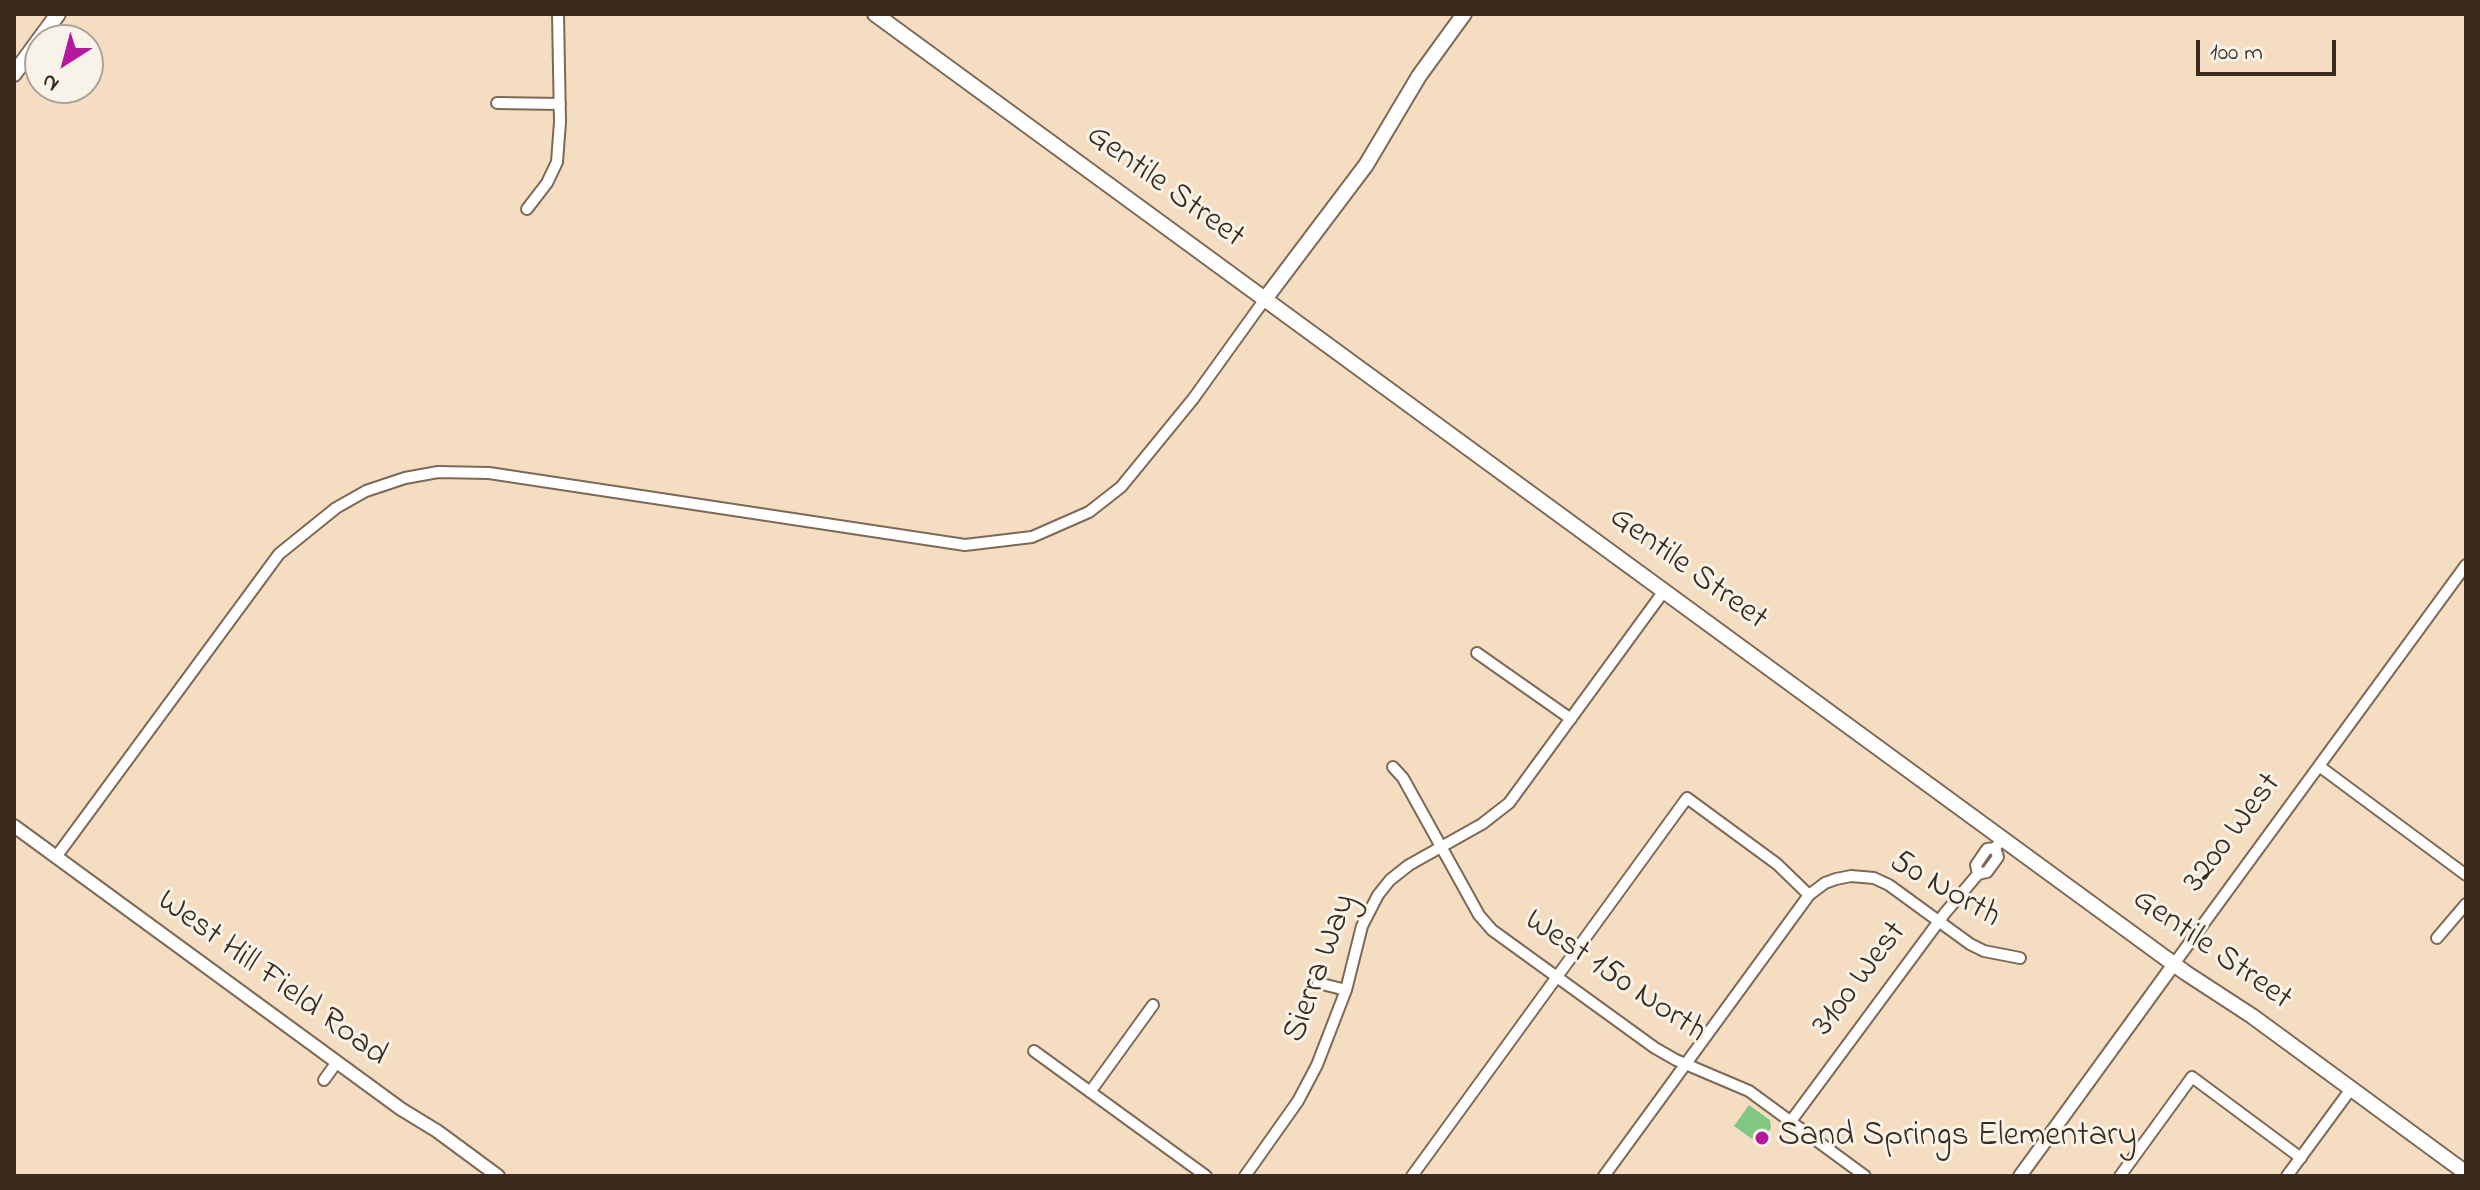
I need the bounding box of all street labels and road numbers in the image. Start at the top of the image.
street label: Gentile Street [1077,117,1251,259]
street label: Gentile Street [1600,499,1774,641]
street label: 3200 West [2176,766,2292,902]
street label: 50 North [1881,843,2007,939]
street label: Gentile Street [2123,881,2299,1021]
street label: West Hill Field Road [148,883,394,1077]
street label: Sierra Way [1276,889,1368,1049]
street label: West 150 North [1515,902,1713,1054]
street label: 3100 West [1805,915,1917,1045]

